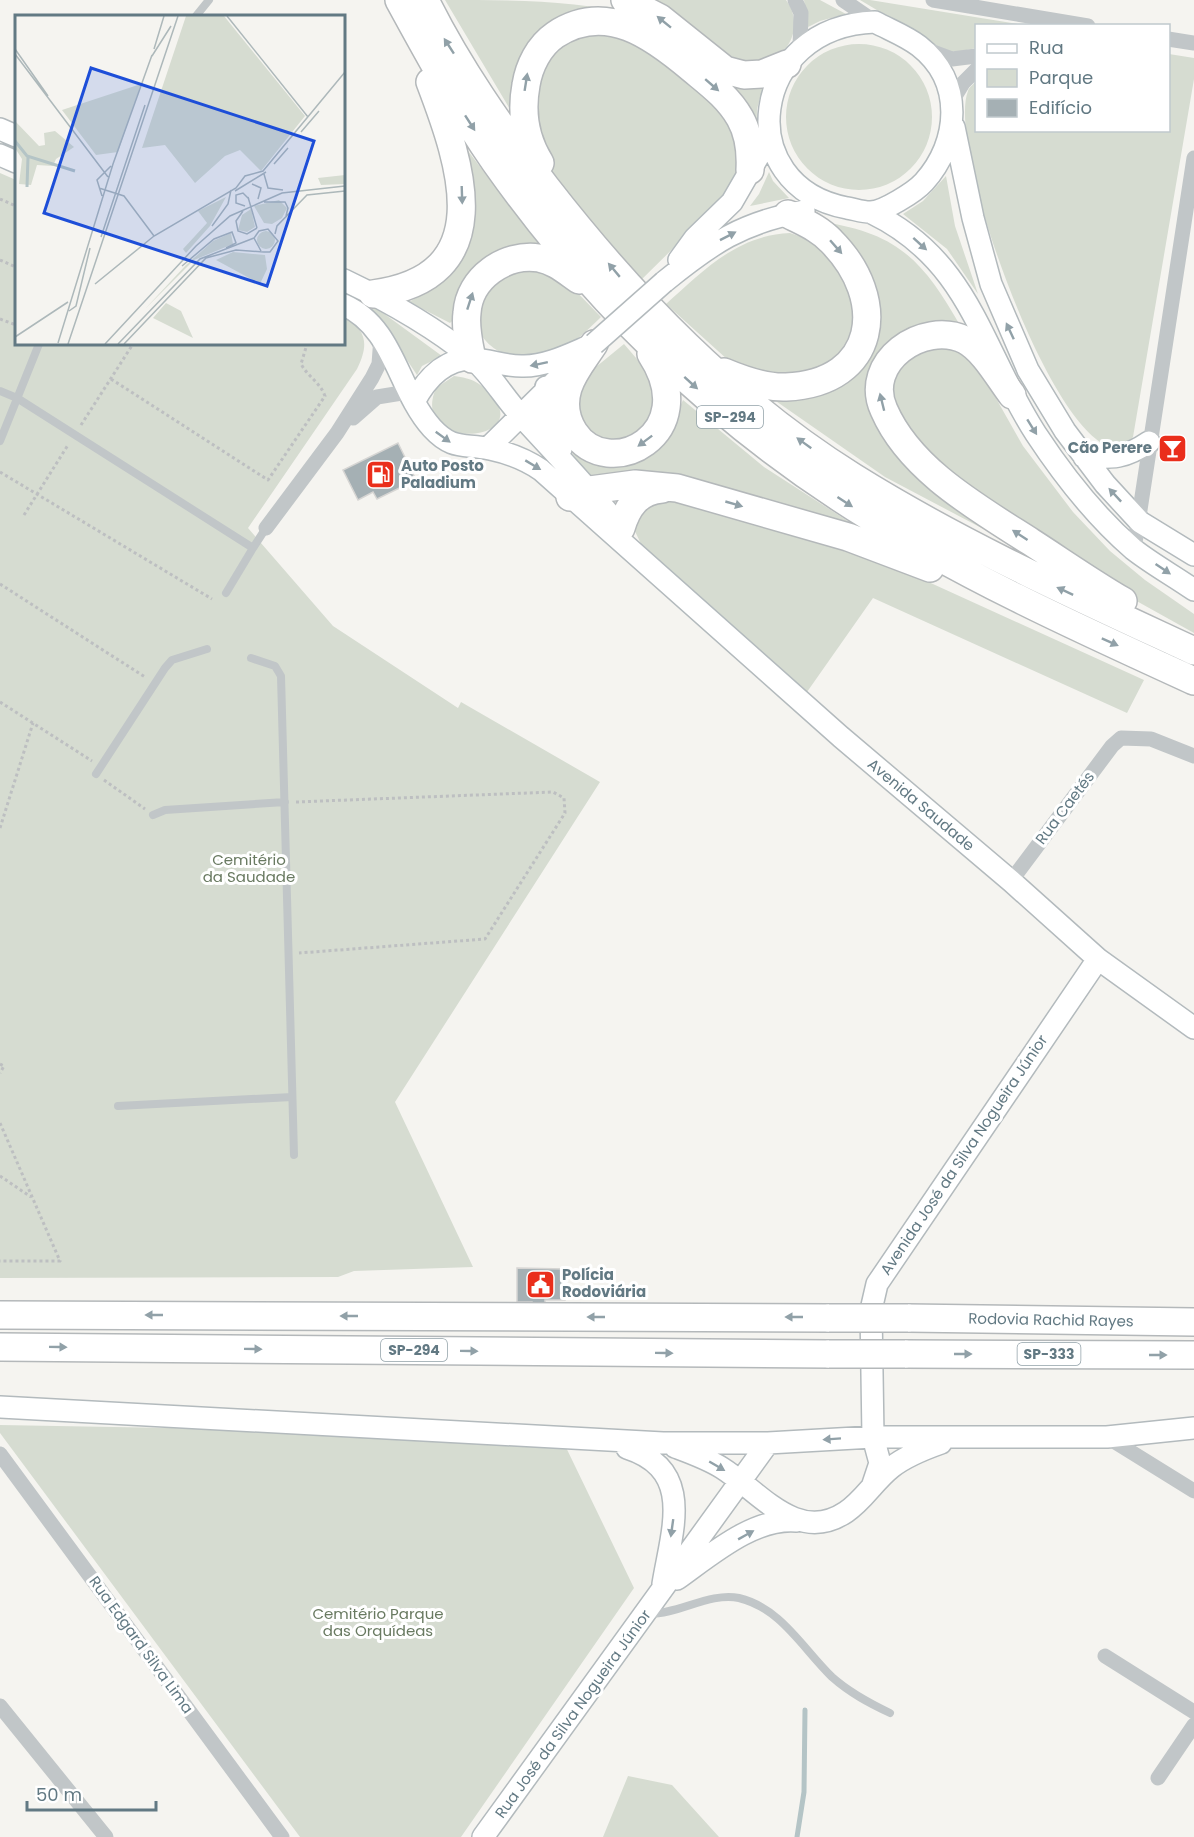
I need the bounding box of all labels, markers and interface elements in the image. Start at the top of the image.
inset map [15,15,345,345]
one-way arrow [657,17,672,29]
legend [975,24,1170,132]
text: Rua [1029,35,1064,60]
one-way arrow [443,38,455,54]
text: Parque [1029,65,1093,90]
one-way arrow [522,73,531,92]
one-way arrow [704,78,719,92]
text: Edifício [1029,95,1092,120]
one-way arrow [464,115,476,131]
one-way arrow [458,185,467,204]
one-way arrow [719,231,736,240]
one-way arrow [913,237,928,251]
one-way arrow [829,239,843,254]
one-way arrow [608,263,621,278]
one-way arrow [466,292,475,310]
one-way arrow [1006,323,1015,340]
one-way arrow [529,360,548,369]
one-way arrow [683,376,698,389]
one-way arrow [877,393,887,411]
road number: SP-294 [697,406,763,428]
one-way arrow [1027,419,1038,435]
one-way arrow [435,431,451,443]
bar icon: Cão Perere [1157,432,1189,464]
one-way arrow [637,435,653,448]
one-way arrow [797,437,813,449]
place label: Cão Perere [1068,437,1152,458]
place label: Auto Posto Paladium [401,455,484,493]
fuel station icon: Auto Posto Paladium [364,459,396,491]
one-way arrow [525,460,541,471]
one-way arrow [1109,488,1122,503]
one-way arrow [837,496,853,508]
one-way arrow [725,500,743,509]
one-way arrow [1012,529,1028,541]
one-way arrow [1155,563,1171,575]
one-way arrow [1056,586,1073,595]
one-way arrow [1102,638,1119,647]
street label: Avenida Saudade [863,754,979,856]
street label: Rua Caetés [1030,767,1099,849]
park label: Cemitério da Saudade [203,849,295,887]
street label: Avenida José da Silva Nogueira Júnior [875,1030,1052,1279]
place label: Polícia Rodoviária [562,1264,646,1302]
public building icon: Polícia Rodoviária [525,1268,557,1300]
street label: Rodovia Rachid Rayes [968,1308,1134,1331]
one-way arrow [144,1310,163,1320]
one-way arrow [339,1311,358,1321]
one-way arrow [586,1312,605,1322]
one-way arrow [785,1312,804,1322]
road number: SP-294 [381,1339,447,1361]
one-way arrow [49,1342,68,1352]
road number: SP-333 [1018,1343,1080,1365]
one-way arrow [244,1344,263,1354]
one-way arrow [460,1346,479,1356]
one-way arrow [655,1348,674,1357]
one-way arrow [954,1349,973,1359]
one-way arrow [1149,1350,1168,1360]
one-way arrow [823,1434,842,1444]
one-way arrow [709,1461,726,1471]
one-way arrow [668,1519,677,1538]
one-way arrow [738,1529,754,1540]
street label: Rua Edgard Silva Lima [84,1572,198,1718]
park label: Cemitério Parque das Orquídeas [312,1603,444,1641]
street label: Rua José da Silva Nogueira Júnior [490,1605,656,1822]
scale bar [27,1774,156,1812]
text: 50 m [36,1782,82,1807]

